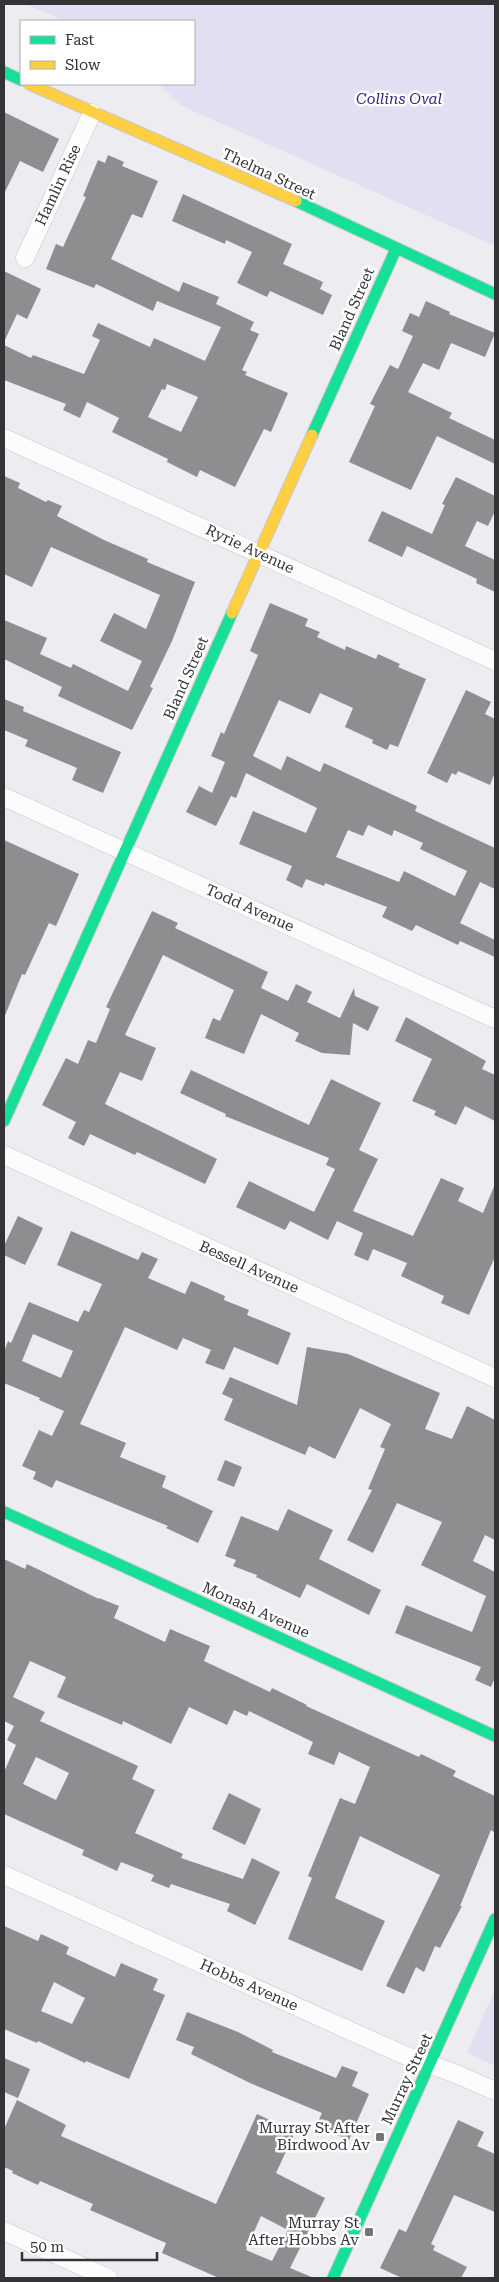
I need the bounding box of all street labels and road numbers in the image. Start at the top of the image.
street label: Hamlin Rise [31,142,85,228]
street label: Thelma Street [219,144,319,204]
street label: Bland Street [326,264,378,353]
street label: Ryrie Avenue [203,521,297,577]
street label: Bland Street [160,633,212,722]
street label: Todd Avenue [203,880,297,936]
street label: Bessell Avenue [196,1237,302,1297]
street label: Monash Avenue [200,1578,312,1642]
street label: Hobbs Avenue [197,1955,301,2015]
street label: Murray Street [378,2030,436,2128]

